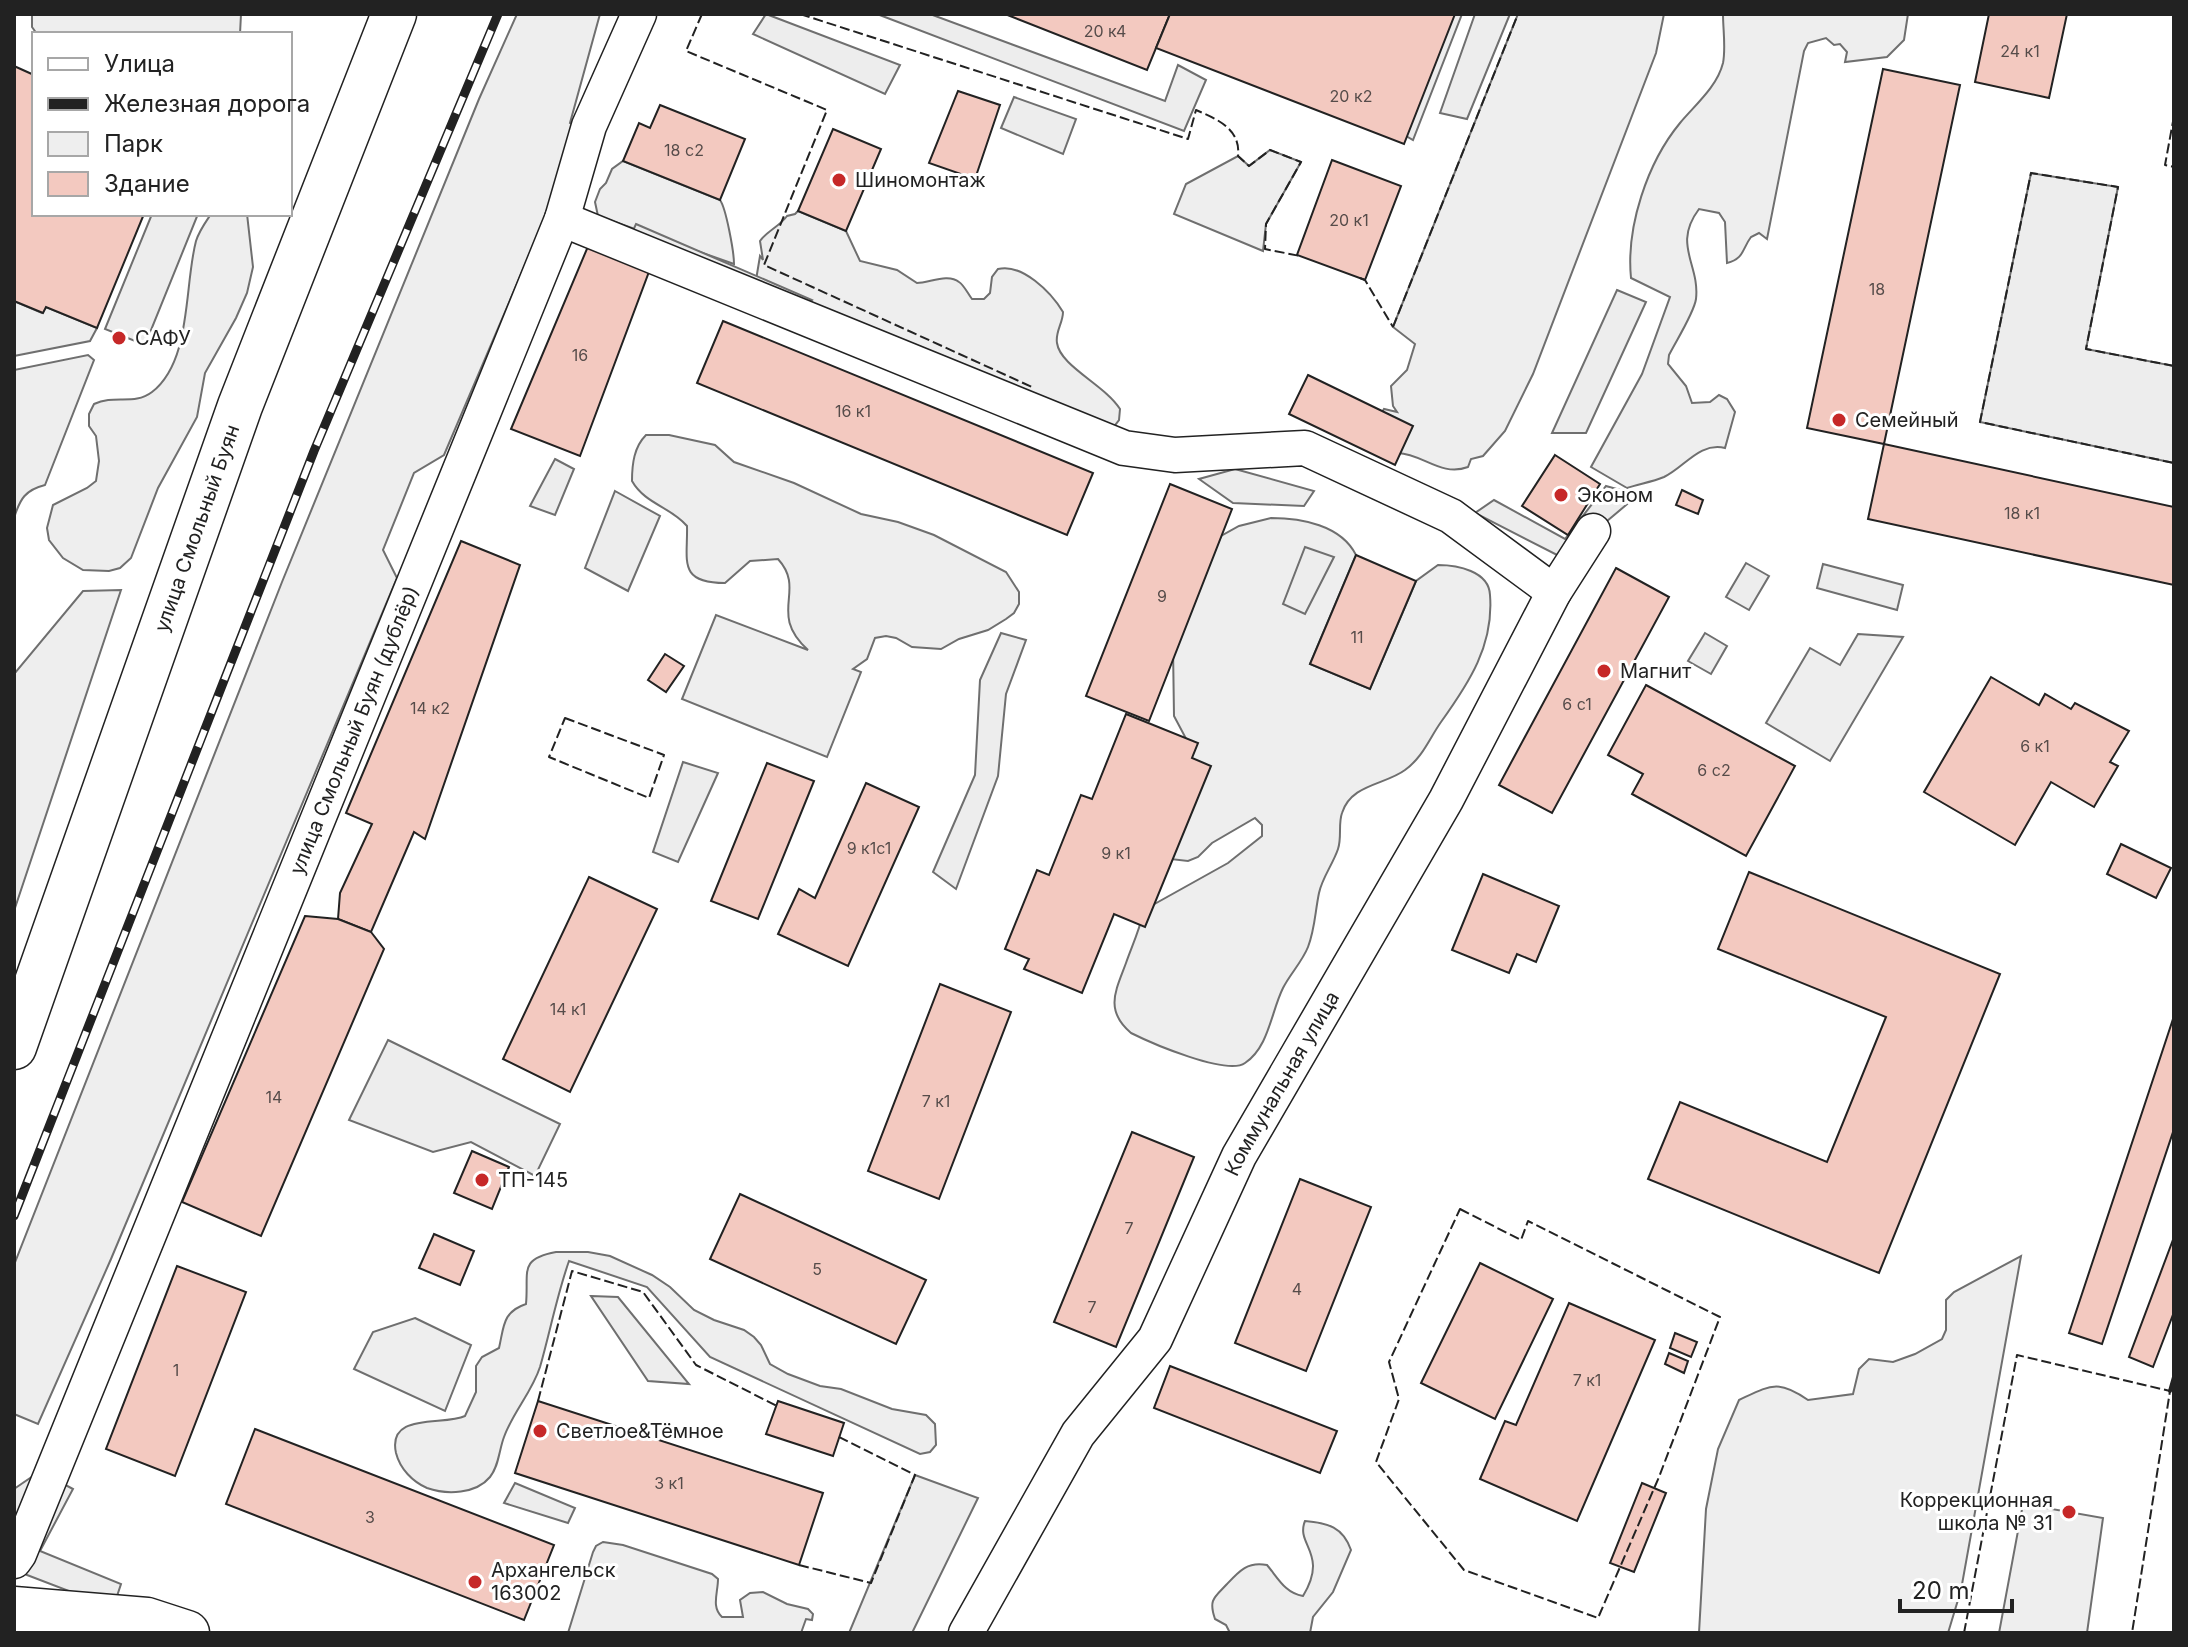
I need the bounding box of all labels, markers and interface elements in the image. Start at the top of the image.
house number: 20 к4 [1084,21,1126,41]
legend [32,32,292,216]
house number: 24 к1 [2000,41,2040,61]
text: Улица [104,49,175,78]
house number: 20 к2 [1330,86,1372,106]
text: Железная дорога [104,89,310,118]
text: Парк [104,129,163,158]
house number: 18 с2 [664,140,704,160]
place label: Шиномонтаж [855,168,986,192]
text: Здание [104,169,190,198]
marker: Шиномонтаж [830,171,848,189]
house number: 20 к1 [1329,210,1369,230]
house number: 18 [1869,279,1885,299]
place label: САФУ [135,326,191,350]
marker: САФУ [110,329,128,347]
house number: 16 [572,345,588,365]
house number: 16 к1 [835,401,871,421]
place label: Семейный [1855,408,1959,432]
marker: Семейный [1830,411,1848,429]
street label: улица Смольный Буян [149,421,244,635]
place label: Эконом [1577,483,1653,507]
marker: Эконом [1552,486,1570,504]
house number: 18 к1 [2004,503,2040,523]
street label: улица Смольный Буян (дублёр) [285,582,424,878]
house number: 9 [1157,586,1167,606]
house number: 11 [1350,627,1364,647]
place label: Магнит [1620,659,1692,683]
marker: Магнит [1595,662,1613,680]
house number: 6 с1 [1562,694,1592,714]
house number: 14 к2 [410,698,450,718]
house number: 6 к1 [2020,736,2050,756]
house number: 6 с2 [1697,760,1731,780]
house number: 9 к1с1 [847,838,891,858]
house number: 9 к1 [1101,843,1131,863]
street label: Коммунальная улица [1220,987,1344,1180]
house number: 14 к1 [550,999,586,1019]
house number: 14 [266,1087,282,1107]
house number: 7 к1 [922,1091,950,1111]
place label: ТП-145 [498,1168,568,1192]
marker: ТП-145 [473,1171,491,1189]
house number: 7 [1124,1218,1134,1238]
house number: 5 [812,1259,822,1279]
house number: 4 [1292,1279,1302,1299]
house number: 7 [1087,1297,1097,1317]
house number: 1 [173,1360,179,1380]
house number: 7 к1 [1573,1370,1601,1390]
place label: Светлое&Тёмное [556,1419,724,1443]
marker: Светлое&Тёмное [531,1422,549,1440]
house number: 3 к1 [654,1473,684,1493]
place label: Коррекционная школа № 31 [1900,1488,2053,1535]
marker: Коррекционная школа № 31 [2060,1503,2078,1521]
house number: 3 [365,1507,375,1527]
place label: Архангельск 163002 [491,1558,616,1605]
scale bar [1900,1563,2012,1613]
marker: Архангельск 163002 [466,1573,484,1591]
text: 20 m [1912,1576,1970,1605]

